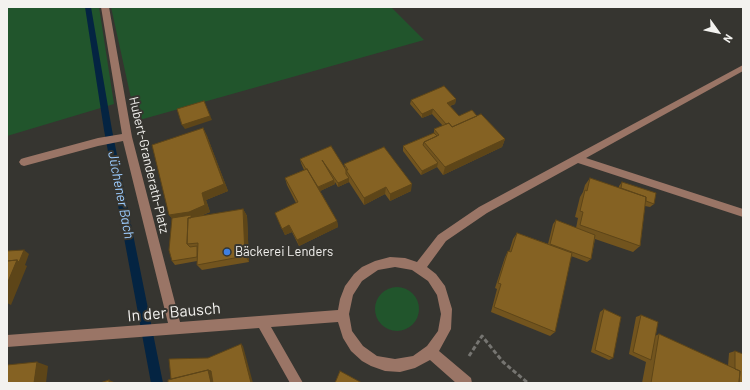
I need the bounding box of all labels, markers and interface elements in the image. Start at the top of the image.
north arrow [698,12,738,52]
text: N [721,32,736,45]
street label: Hubert-Granderath-Platz [126,95,172,235]
water label: Jüchener Bach [104,150,138,240]
place label: Bäckerei Lenders [235,244,333,260]
marker: Bäckerei Lenders [222,247,232,257]
street label: In der Bausch [127,298,221,326]

